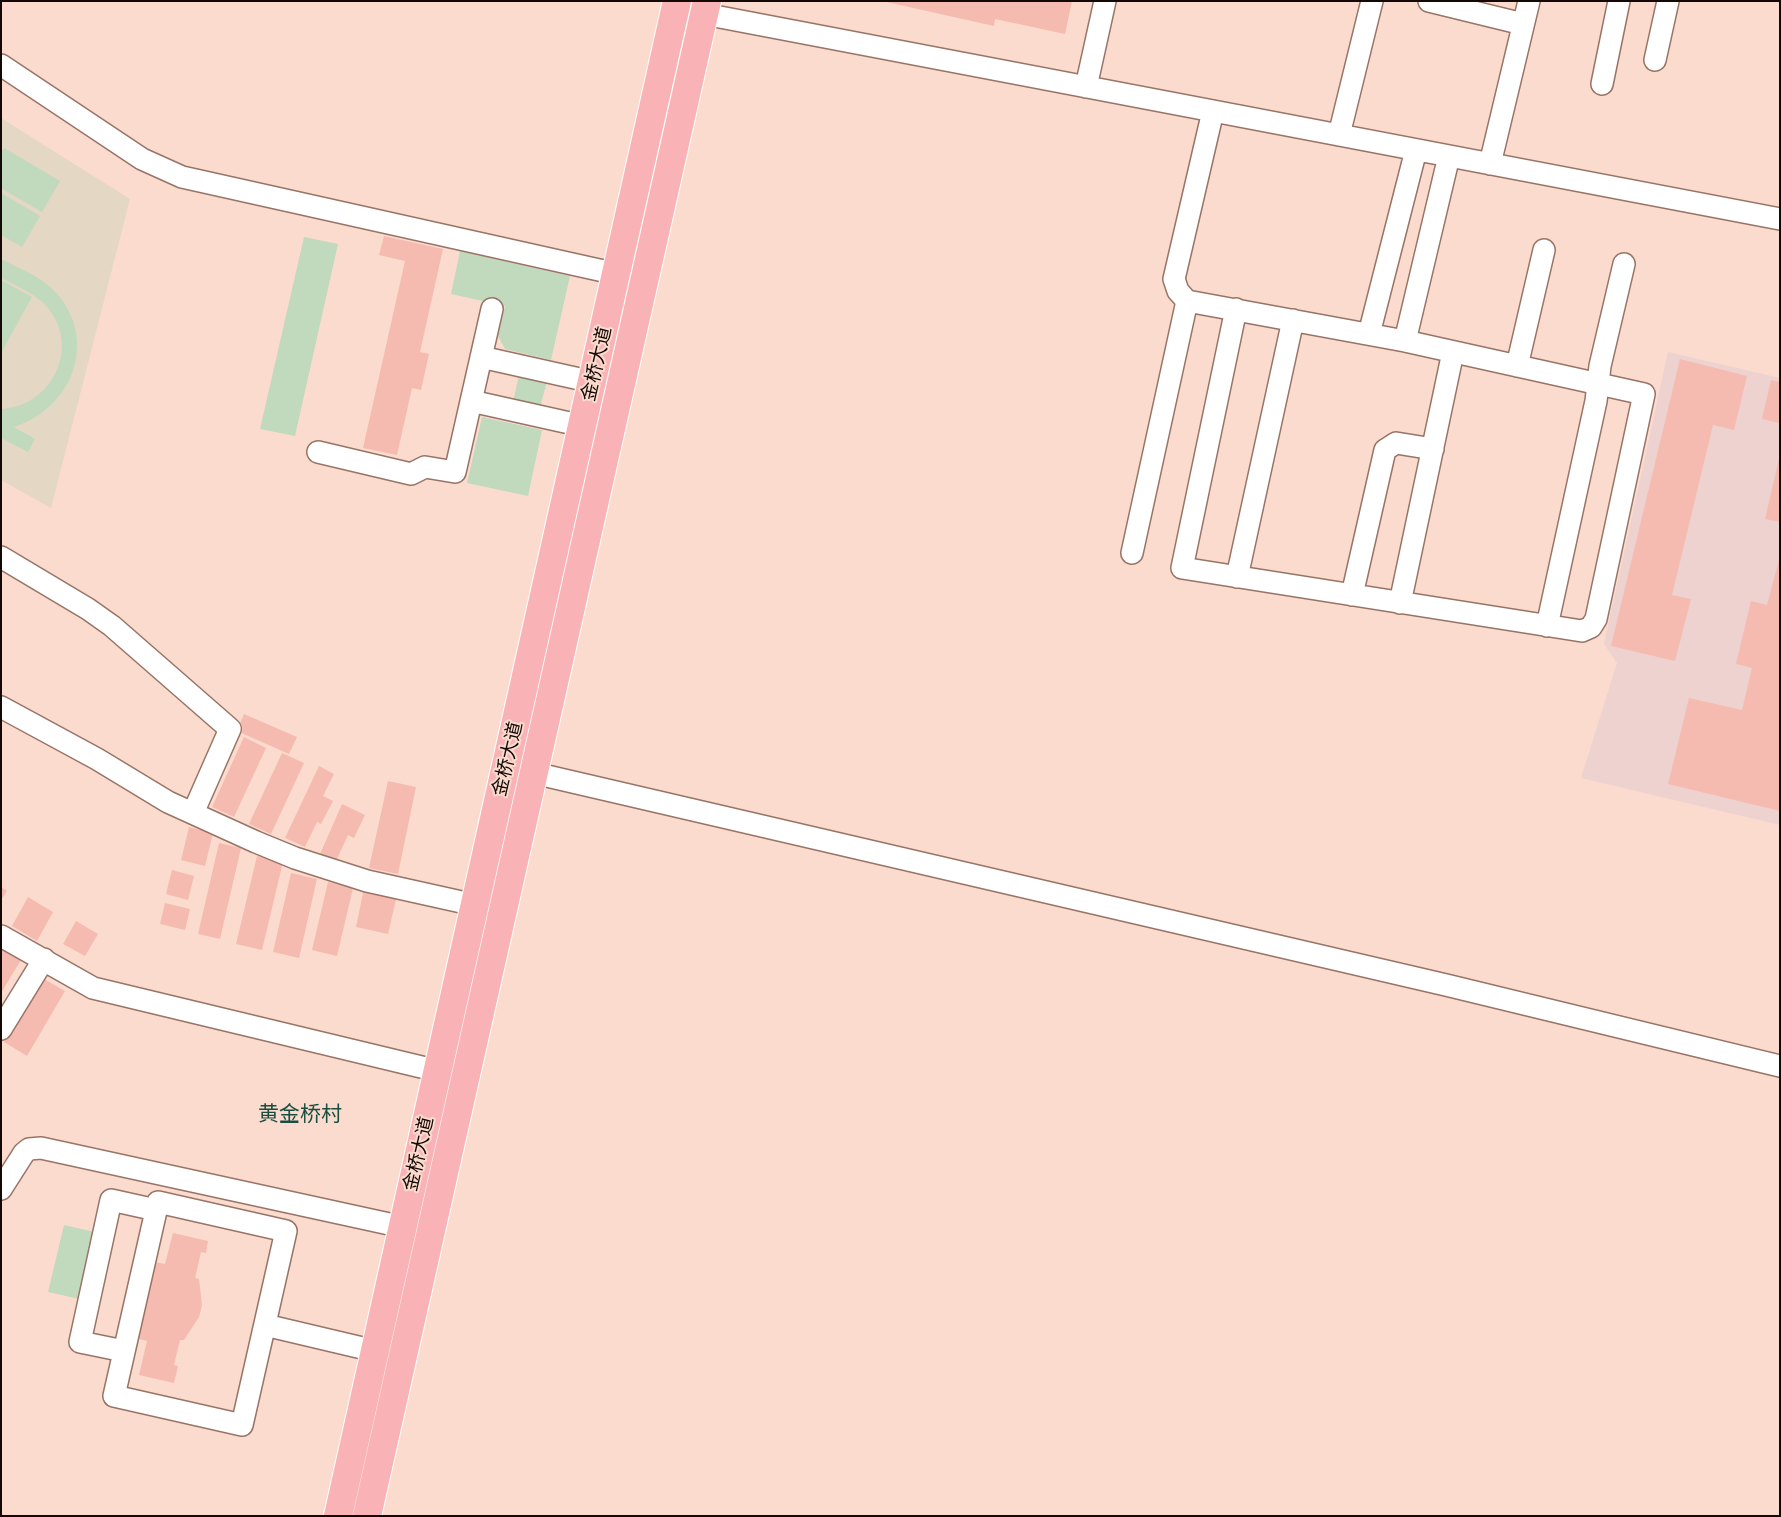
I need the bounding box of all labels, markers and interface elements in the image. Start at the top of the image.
street label: 金桥大道 [577,324,617,404]
street label: 金桥大道 [488,719,528,799]
district label: 黄金桥村 [258,1102,342,1128]
street label: 金桥大道 [399,1114,439,1194]

